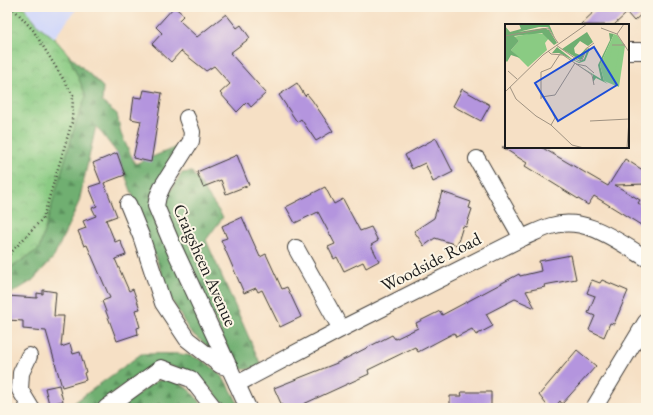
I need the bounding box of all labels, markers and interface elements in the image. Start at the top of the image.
inset map [505,24,629,148]
street label: Craigsheen Avenue [168,200,243,330]
street label: Woodside Road [377,226,485,297]

